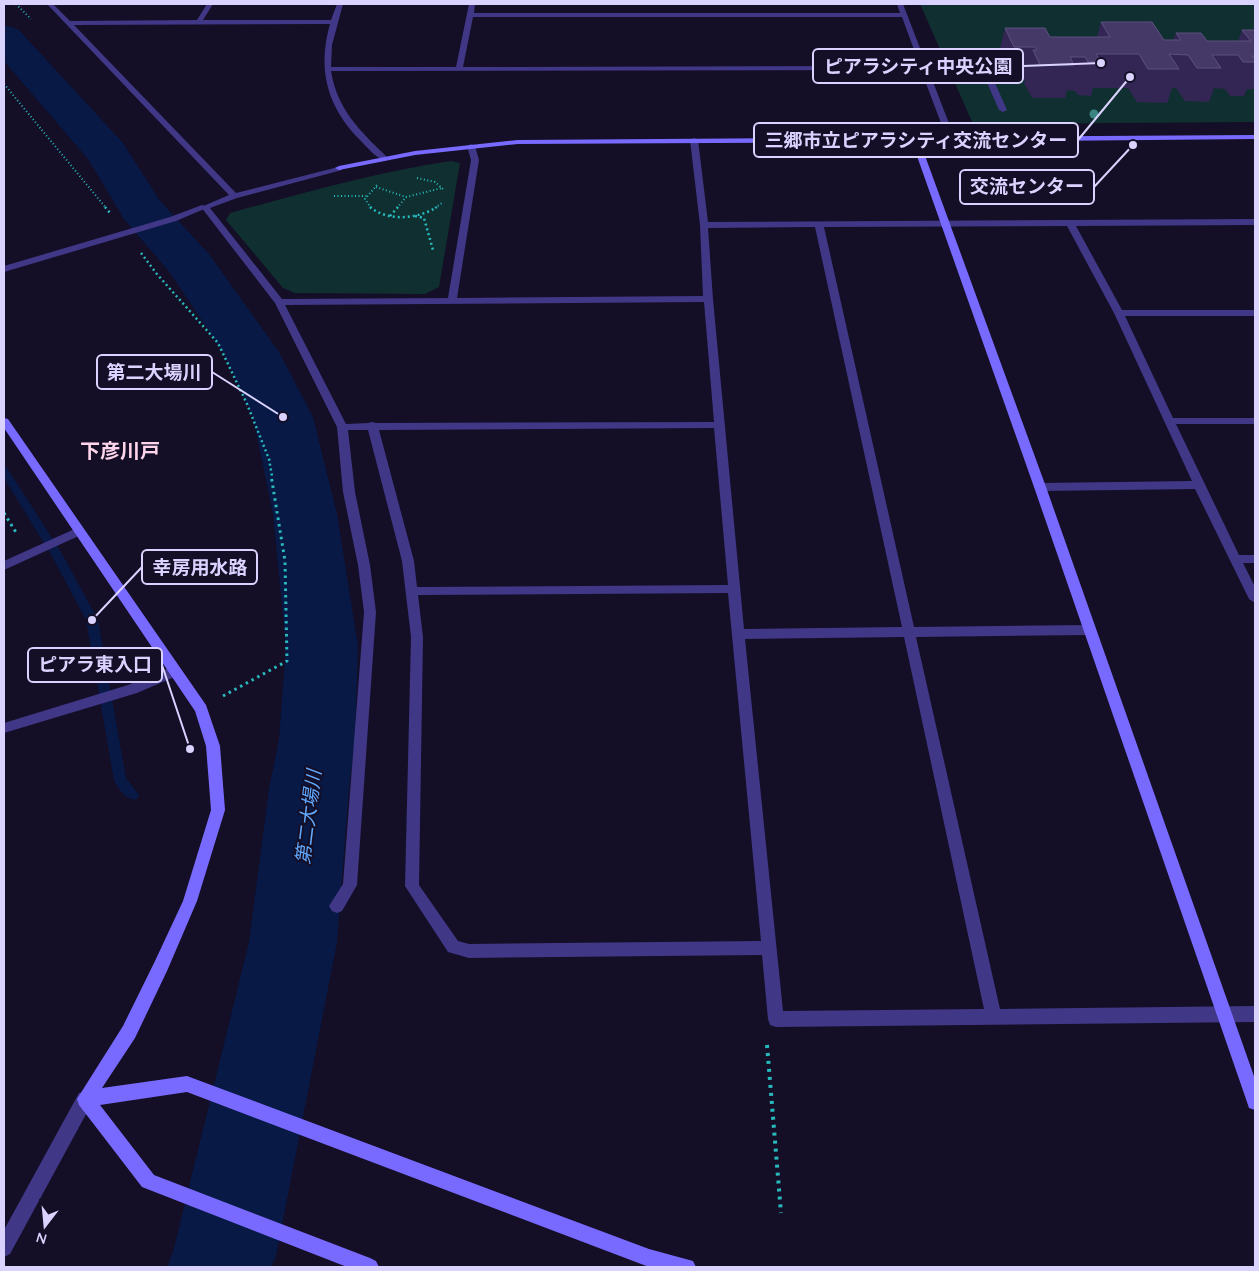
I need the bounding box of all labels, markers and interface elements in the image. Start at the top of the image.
callout: ピアラシティ中央公園 [813,49,1023,83]
text: ピアラシティ中央公園 [824,54,1012,78]
callout: 三郷市立ピアラシティ交流センター [754,123,1078,157]
text: 三郷市立ピアラシティ交流センター [765,128,1067,152]
callout: 交流センター [960,170,1094,204]
text: 交流センター [970,174,1084,198]
callout: 第二大場川 [97,355,212,389]
text: 第二大場川 [106,360,202,384]
district label: 下彦川戸 [80,438,160,463]
callout: 幸房用水路 [142,550,257,584]
text: 幸房用水路 [152,555,248,579]
callout: ピアラ東入口 [28,648,162,682]
text: ピアラ東入口 [38,652,152,676]
water label: 第二大場川 [290,766,326,866]
north arrow [20,1201,70,1251]
text: N [34,1228,49,1249]

